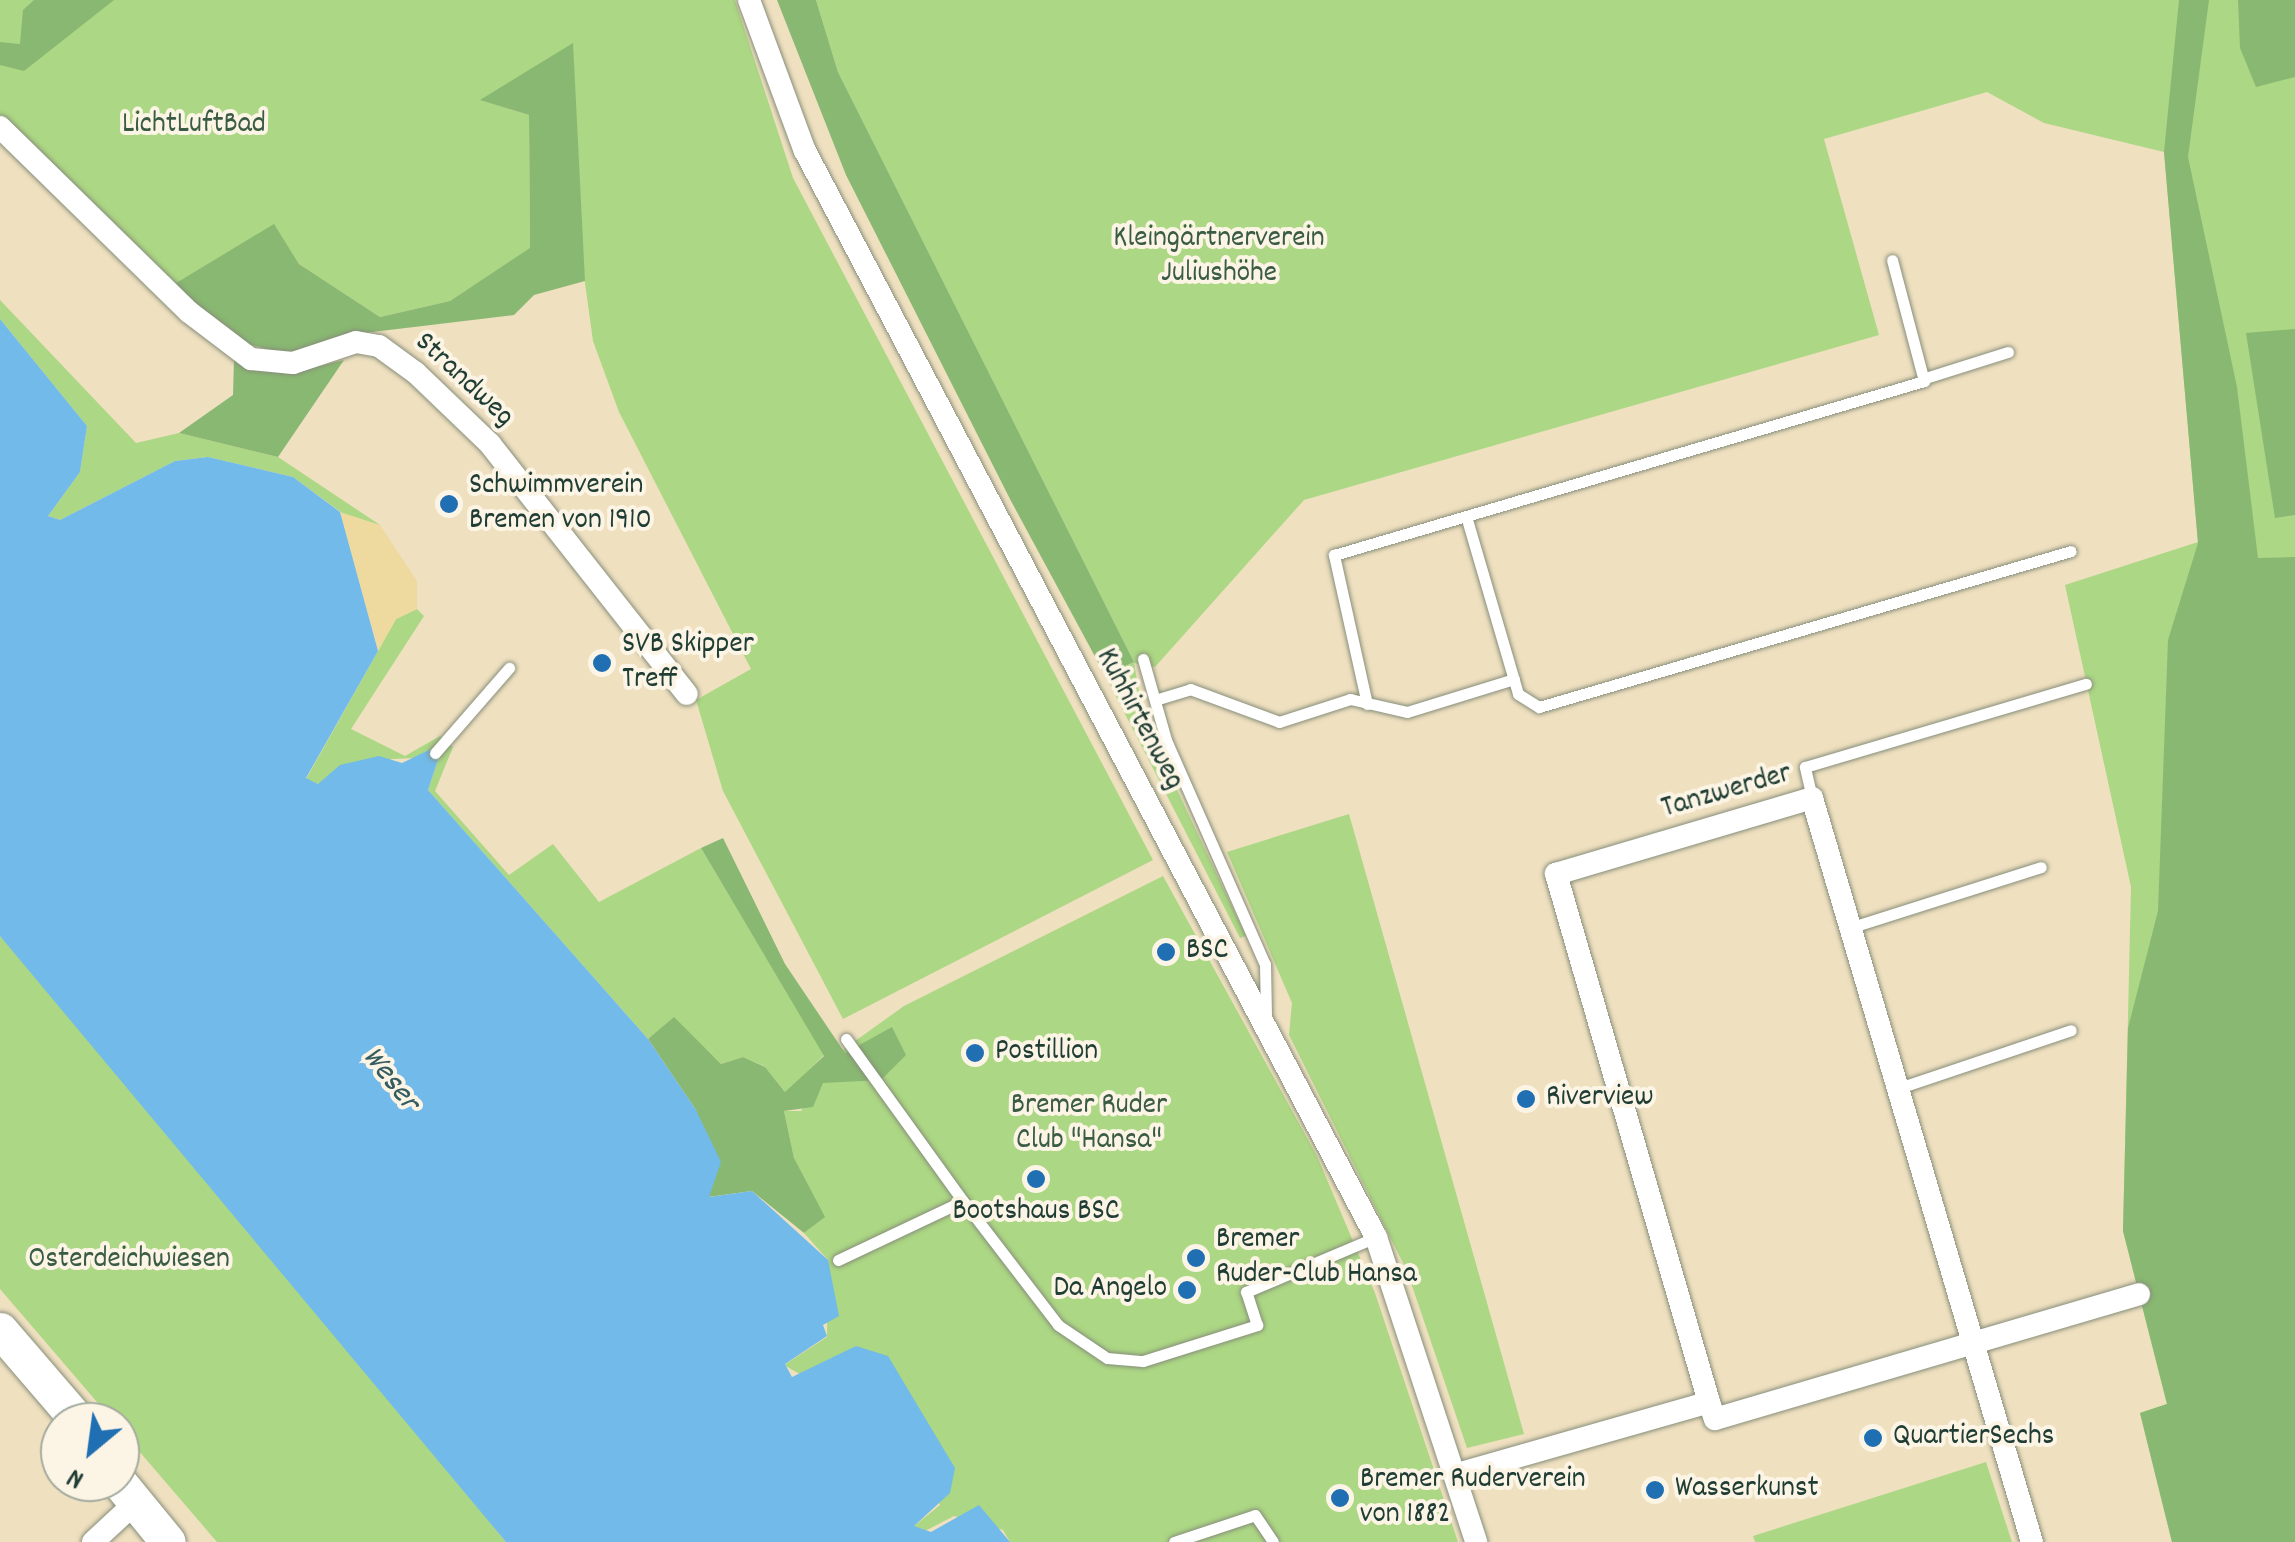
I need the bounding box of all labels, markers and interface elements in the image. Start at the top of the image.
park label: LichtLuftBad [122,108,266,144]
park label: Kleingärtnerverein Juliushöhe [1113,222,1325,292]
street label: Strandweg [406,326,520,436]
place label: Schwimmverein Bremen von 1910 [469,469,652,540]
marker: Schwimmverein Bremen von 1910 [438,493,460,515]
place label: SVB Skipper Treff [622,628,754,698]
street label: Kuhhirtenweg [1086,643,1190,797]
marker: SVB Skipper Treff [591,652,613,674]
street label: Tanzwerder [1658,757,1796,829]
place label: BSC [1186,934,1228,970]
marker: BSC [1155,941,1177,963]
place label: Postillion [995,1035,1098,1071]
water label: Weser [352,1040,426,1120]
marker: Postillion [964,1042,986,1064]
place label: Riverview [1546,1081,1653,1117]
marker: Riverview [1515,1088,1537,1110]
park label: Bremer Ruder Club "Hansa" [1011,1089,1167,1160]
marker: Bootshaus BSC [1025,1168,1047,1190]
place label: Bootshaus BSC [952,1195,1120,1231]
place label: Bremer Ruder-Club Hansa [1216,1223,1417,1294]
park label: Osterdeichwiesen [28,1243,230,1279]
marker: Bremer Ruder-Club Hansa [1185,1247,1207,1269]
place label: Da Angelo [1054,1272,1167,1308]
marker: Da Angelo [1176,1279,1198,1301]
north arrow [40,1402,140,1502]
place label: QuartierSechs [1893,1420,2054,1456]
marker: QuartierSechs [1862,1427,1884,1449]
text: N [61,1456,92,1497]
place label: Bremer Ruderverein von 1882 [1360,1463,1586,1534]
place label: Wasserkunst [1675,1472,1819,1508]
marker: Wasserkunst [1644,1479,1666,1501]
marker: Bremer Ruderverein von 1882 [1329,1487,1351,1509]

